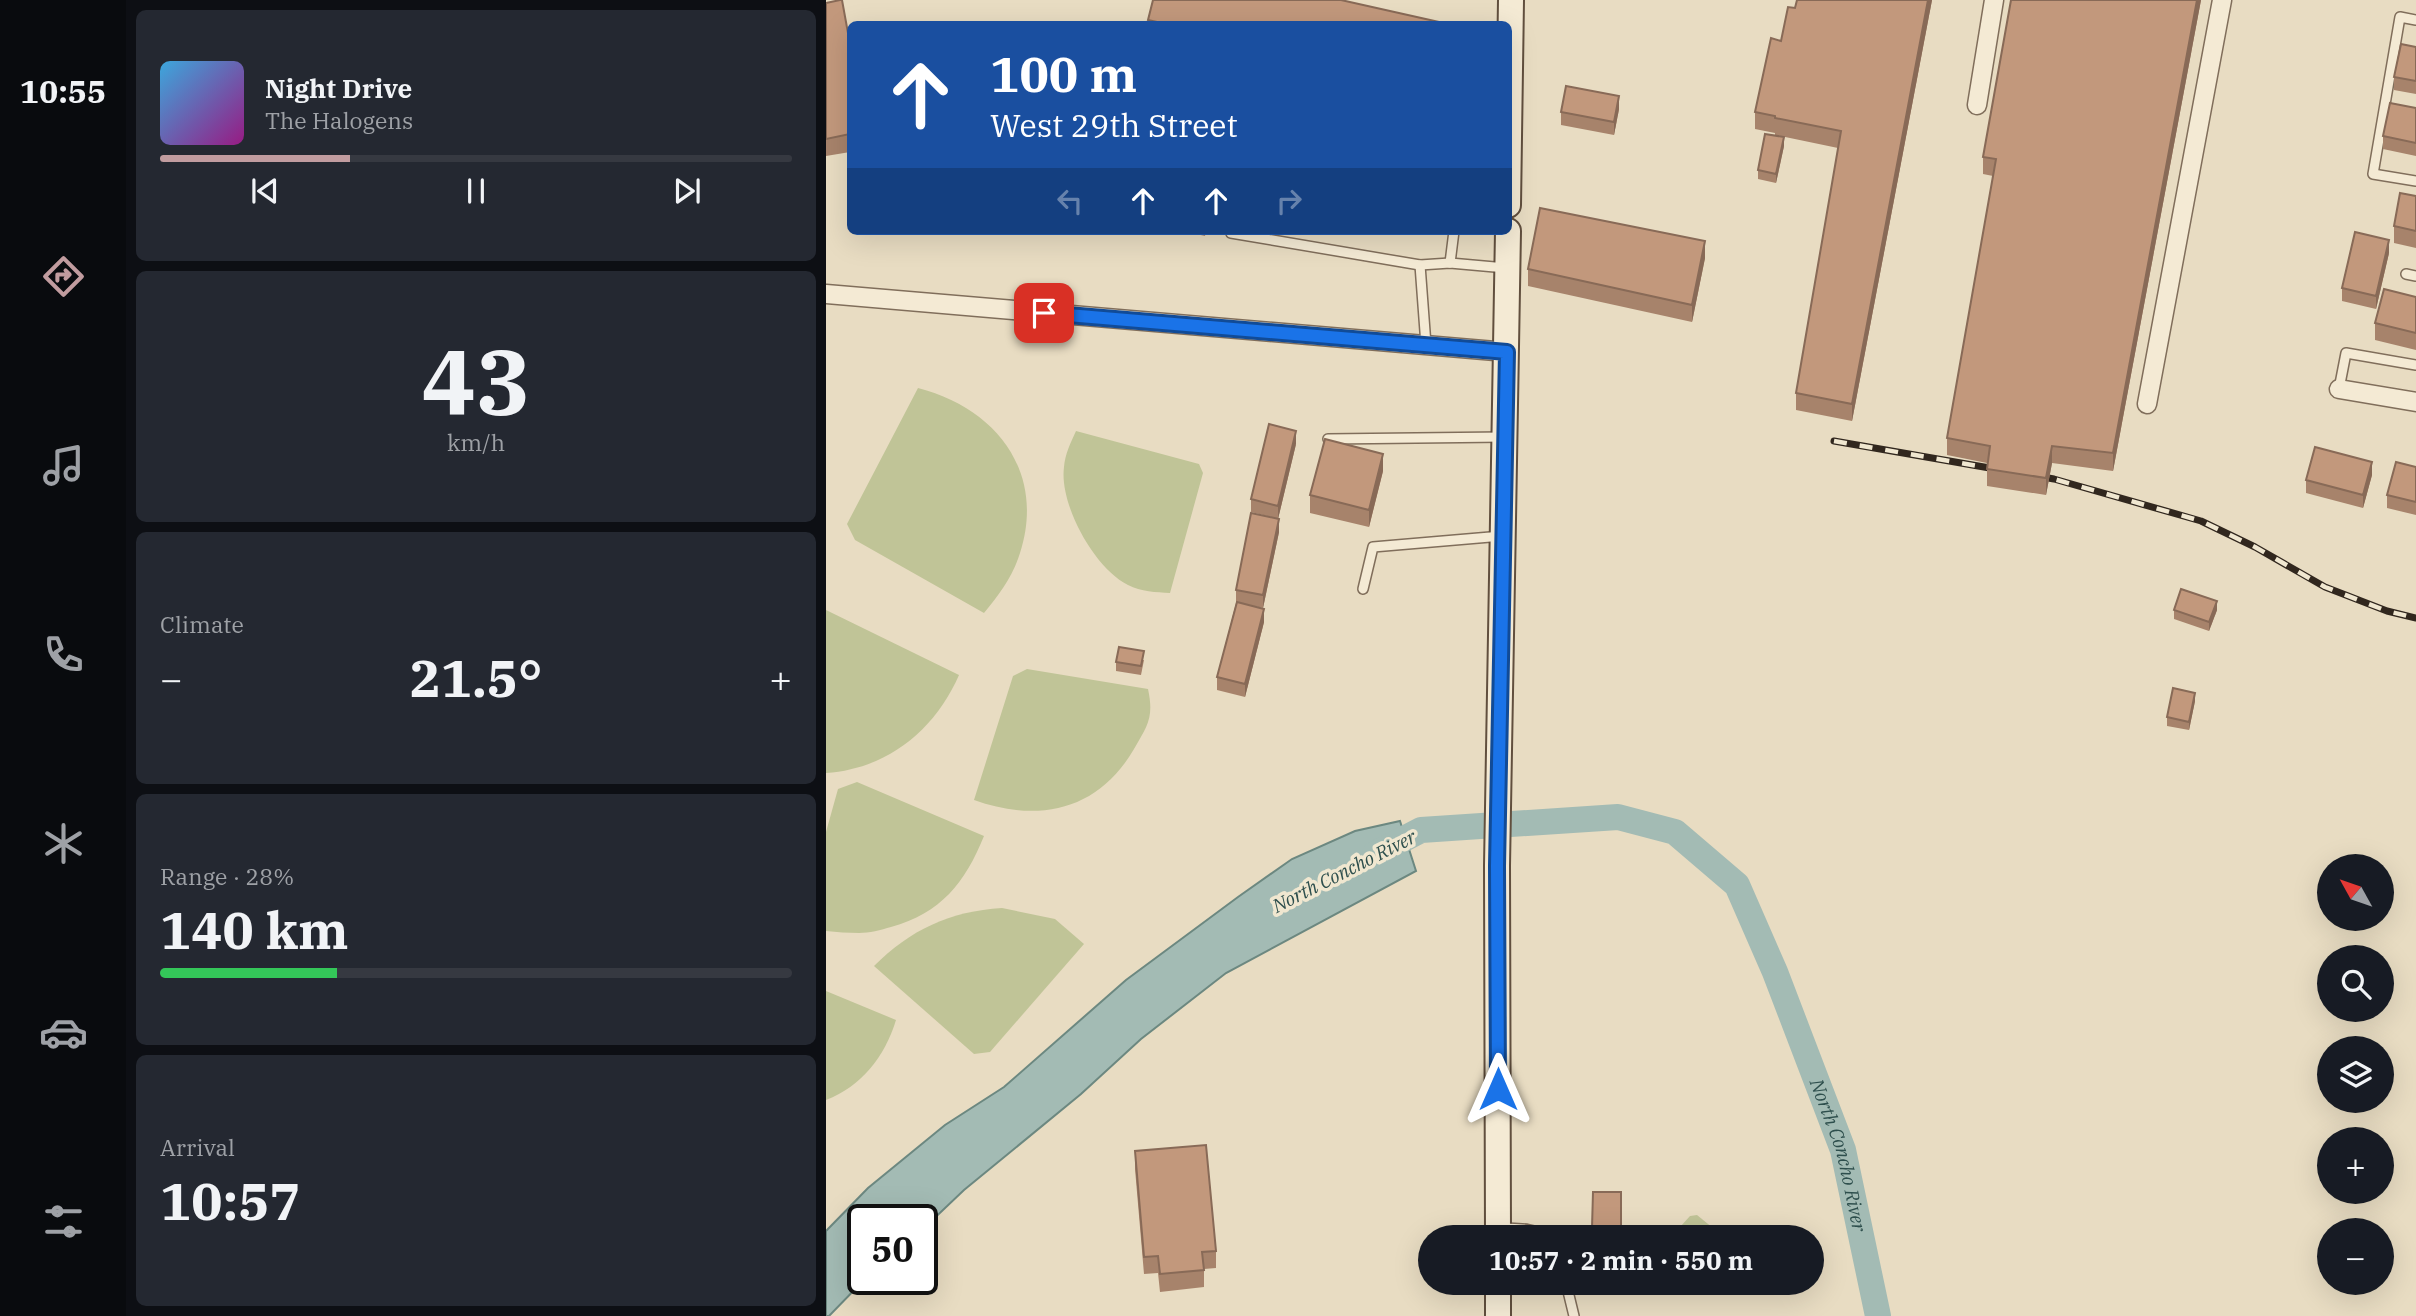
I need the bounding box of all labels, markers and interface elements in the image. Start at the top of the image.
text: 100 m [990,42,1137,105]
icon: ahead [875,49,966,140]
text: 10:55 [20,70,106,112]
text: Night Drive [265,71,412,105]
text: West 29th Street [990,104,1238,146]
text: The Halogens [265,105,413,135]
icon: previous [246,172,284,210]
icon: pause [457,172,495,210]
icon: next [668,172,706,210]
icon: left [1051,182,1089,220]
icon: ahead [1124,182,1162,220]
icon: ahead [1197,182,1235,220]
icon: right [1270,182,1308,220]
icon: directions [39,252,88,301]
pin [1014,283,1074,343]
icon: arrive [1025,294,1063,332]
text: 43 [421,322,531,440]
text: km/h [447,427,505,457]
icon: music [39,441,88,490]
text: Climate [160,609,244,639]
icon: phone [39,630,88,679]
text: 21.5° [410,644,542,711]
text: − [160,654,183,703]
text: + [769,654,792,703]
icon: climate [39,819,88,868]
water label: North Concho River [1267,824,1421,918]
north arrow [2317,854,2394,931]
map controls [2317,854,2394,1295]
text: Range · 28% [160,861,294,891]
text: 140 km [160,896,349,963]
button: search [2317,945,2394,1022]
icon: car [39,1008,88,1057]
button: layers [2317,1036,2394,1113]
position arrow [1461,1052,1535,1126]
water label: North Concho River [1804,1074,1872,1234]
button: + [2317,1127,2394,1204]
text: Arrival [160,1132,235,1162]
text: 10:57 [160,1167,301,1234]
icon: filters [39,1197,88,1246]
speed limit sign: 50 [847,1204,938,1295]
button: − [2317,1218,2394,1295]
text: 10:57 · 2 min · 550 m [1489,1243,1753,1277]

